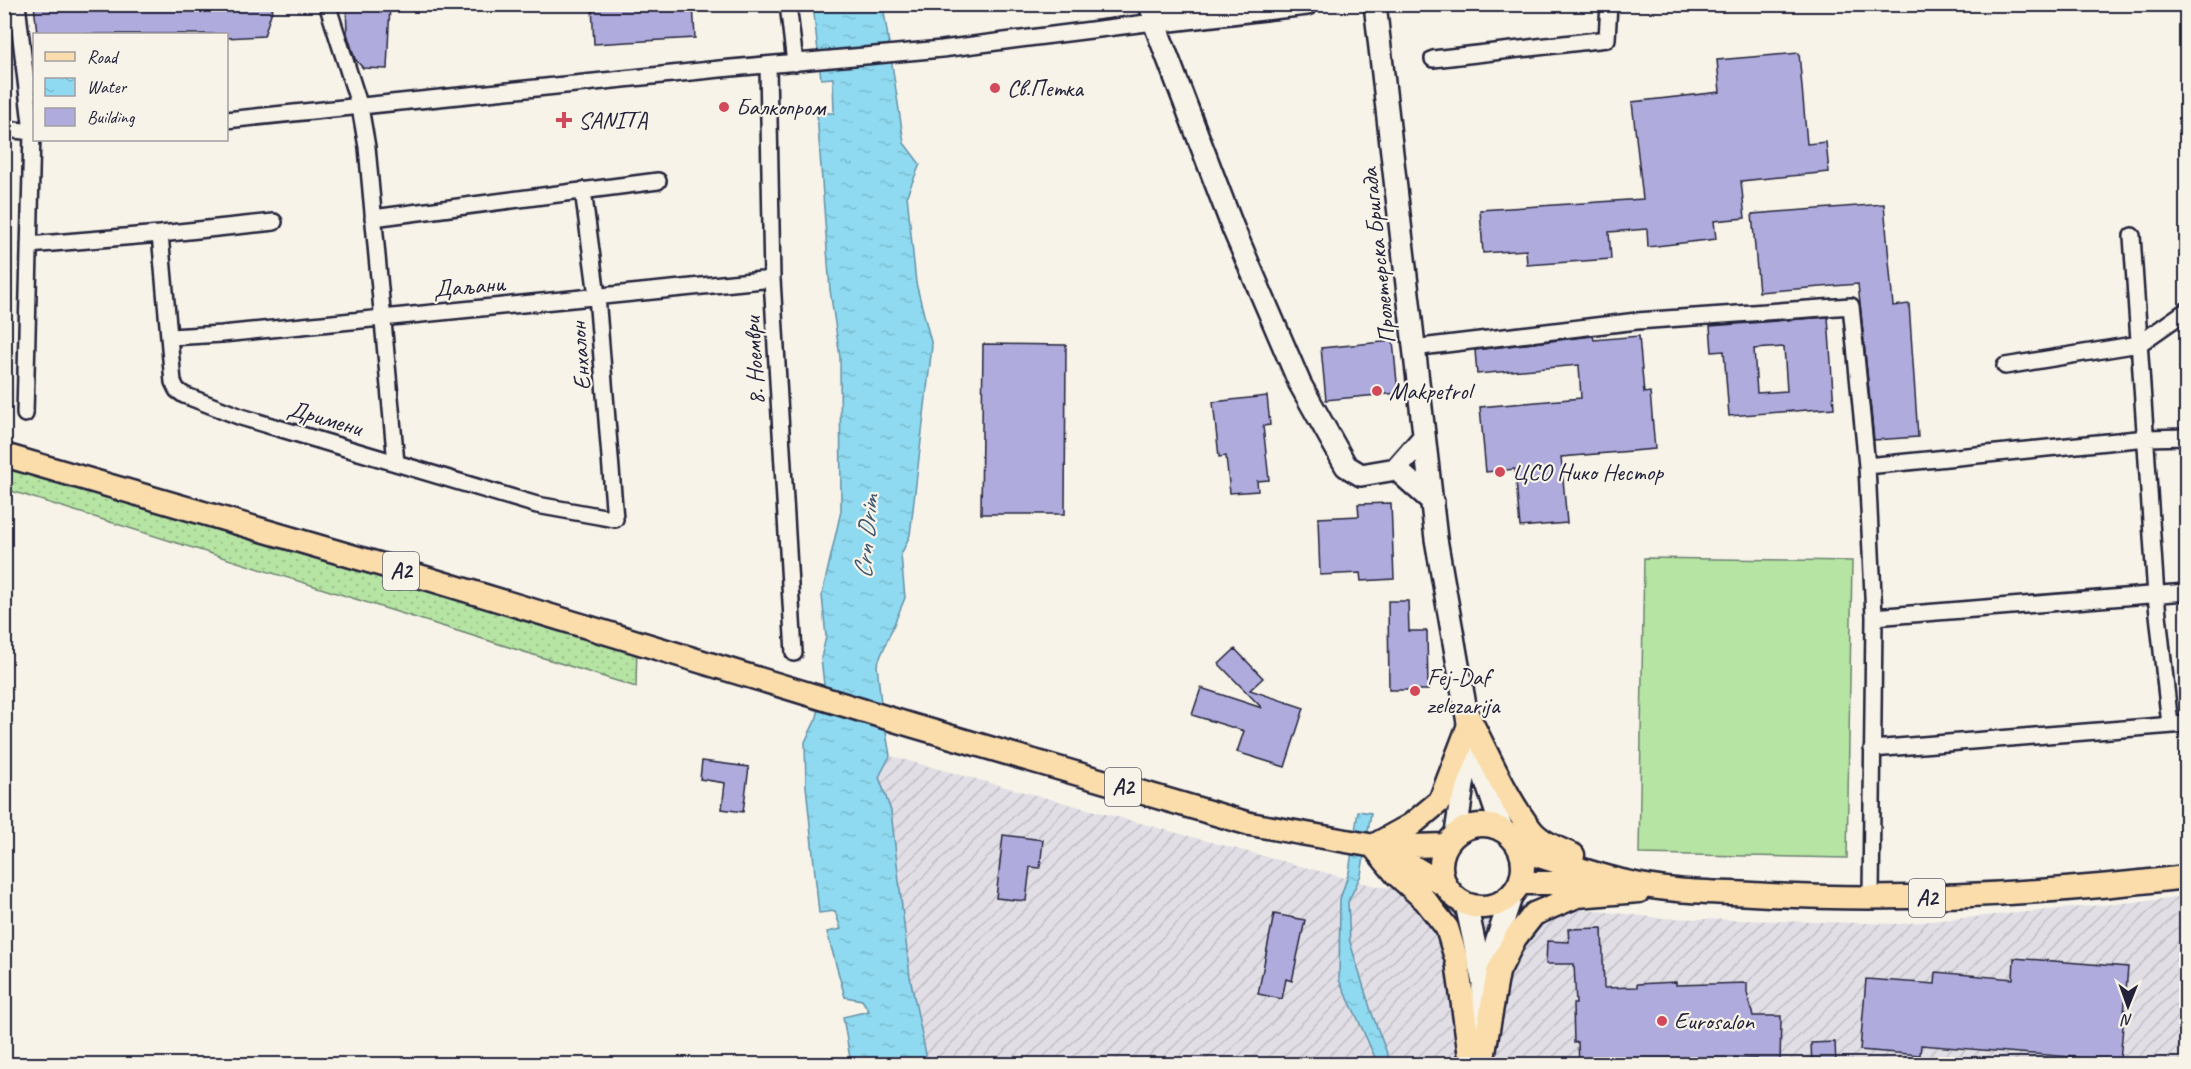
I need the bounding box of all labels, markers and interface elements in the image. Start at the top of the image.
legend [33,33,228,141]
text: Road [87,46,120,68]
place label: Св.Петка [1007,73,1084,103]
text: Water [87,76,128,98]
marker: Св.Петка [988,81,1002,95]
place label: Балкопром [736,92,827,122]
marker: Балкопром [717,100,731,114]
place label: SANITA [578,105,648,135]
text: Building [87,106,136,128]
marker: SANITA [555,111,573,129]
street label: Пролетерска Бригада [1354,165,1402,346]
street label: Даљани [432,268,507,304]
street label: 8. Ноември [737,314,771,406]
street label: Енхалон [562,319,597,391]
place label: Makpetrol [1389,376,1475,406]
marker: Makpetrol [1370,384,1384,398]
street label: Дримени [285,393,368,443]
place label: ЦСО Нико Нестор [1512,457,1664,487]
marker: ЦСО Нико Нестор [1493,465,1507,479]
water label: Crn Drim [846,492,886,580]
road number: A2 [383,552,419,590]
place label: Fej-Daf zelezarija [1427,662,1501,720]
marker: Fej-Daf zelezarija [1408,684,1422,698]
road number: A2 [1105,768,1141,806]
road number: A2 [1909,879,1945,917]
north arrow [2098,976,2158,1036]
place label: Eurosalon [1674,1006,1755,1036]
text: N [2120,1010,2133,1030]
marker: Eurosalon [1655,1014,1669,1028]

